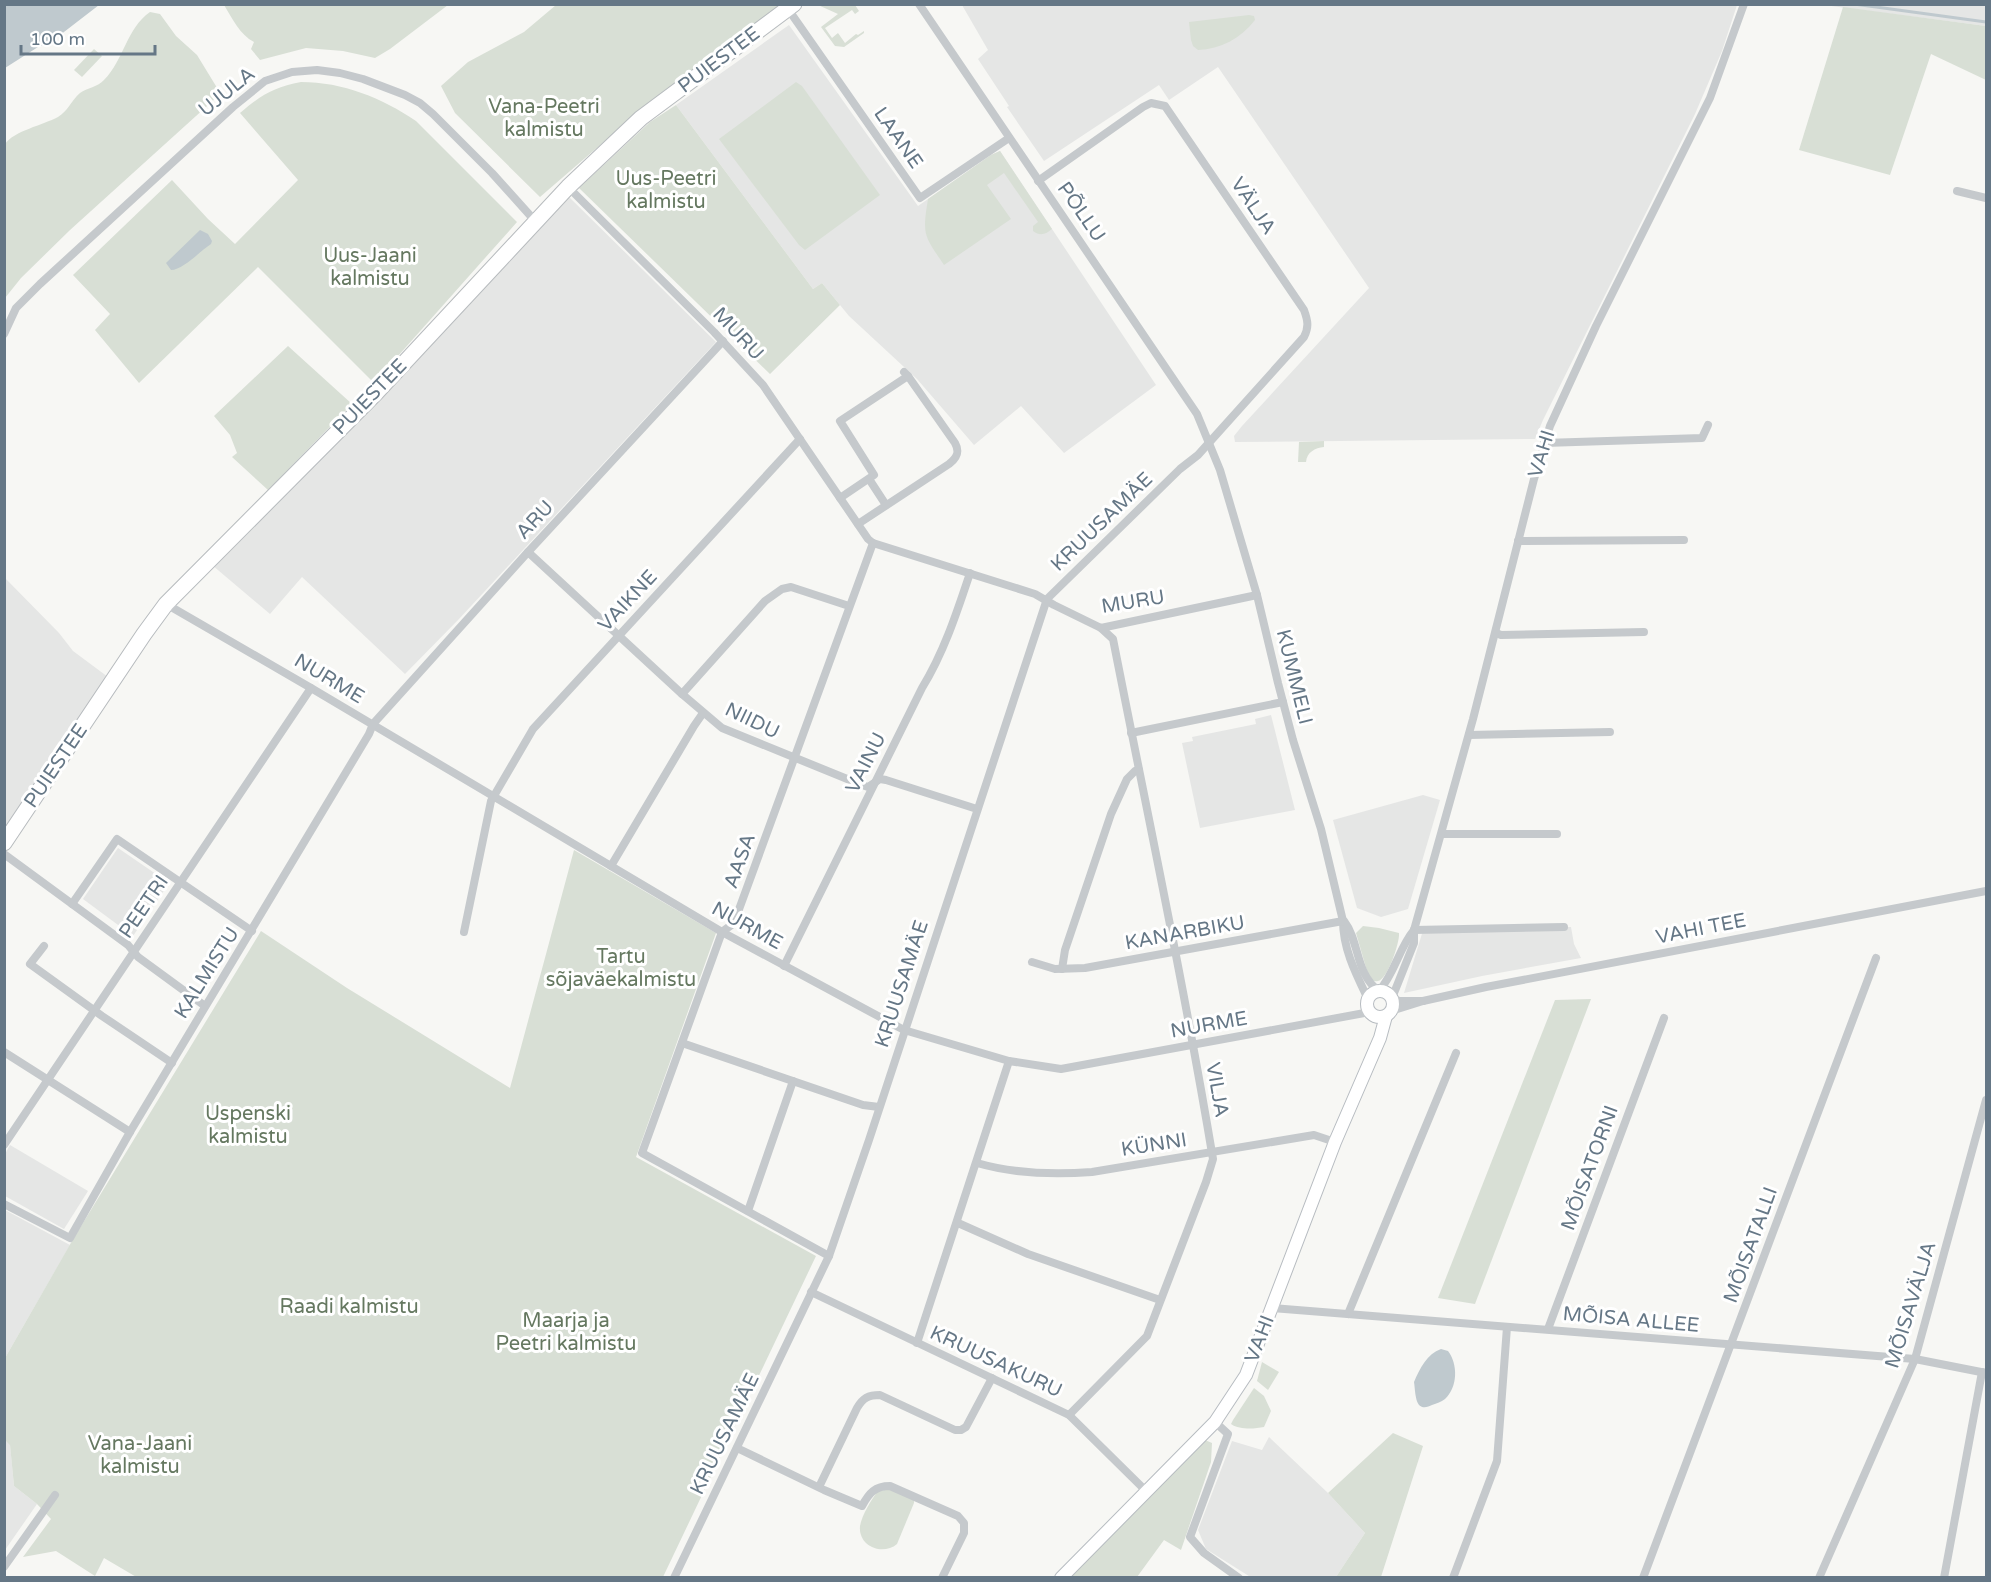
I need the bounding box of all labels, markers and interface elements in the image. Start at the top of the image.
scale bar [21,18,154,56]
street label: PUIESTEE [673,21,765,99]
text: 100 m [30,28,85,50]
street label: UJULA [194,62,260,122]
park label: Vana-Peetri kalmistu [488,95,600,142]
street label: LAANE [868,103,928,173]
park label: Uus-Peetri kalmistu [616,167,716,214]
street label: VÄLJA [1225,173,1281,239]
street label: PÕLLU [1052,177,1111,247]
park label: Uus-Jaani kalmistu [323,244,417,291]
street label: MURU [707,302,769,366]
street label: PUIESTEE [328,354,412,440]
street label: VAHI [1523,427,1561,481]
street label: KRUUSAMÄE [1046,467,1158,577]
street label: ARU [511,496,559,544]
street label: VAIKNE [593,565,663,637]
street label: MURU [1100,585,1166,619]
street label: KUMMELI [1271,627,1317,727]
street label: NURME [290,649,368,709]
street label: NIIDU [721,698,783,744]
street label: PUIESTEE [19,719,93,813]
street label: VAINU [841,729,891,797]
street label: AASA [719,830,761,892]
street label: PEETRI [114,871,174,943]
street label: NURME [707,897,787,955]
street label: VAHI TEE [1654,908,1748,950]
street label: KANARBIKU [1123,911,1247,955]
street label: KRUUSAMÄE [870,917,934,1051]
street label: KALMISTU [169,923,245,1023]
park label: Tartu sõjaväekalmistu [546,945,696,992]
street label: NURME [1169,1006,1249,1044]
street label: VILJA [1200,1061,1234,1119]
park label: Uspenski kalmistu [205,1102,291,1149]
street label: MÕISATORNI [1555,1102,1624,1234]
street label: KÜNNI [1119,1127,1189,1162]
street label: MÕISATALLI [1718,1183,1783,1306]
street label: MÕISAVÄLJA [1879,1238,1942,1371]
park label: Raadi kalmistu [279,1295,419,1319]
street label: MÕISA ALLEE [1562,1301,1700,1338]
park label: Maarja ja Peetri kalmistu [496,1309,636,1356]
street label: VAHI [1240,1312,1280,1366]
street label: KRUUSAKURU [926,1321,1066,1403]
street label: KRUUSAMÄE [685,1369,765,1499]
park label: Vana-Jaani kalmistu [88,1432,192,1479]

